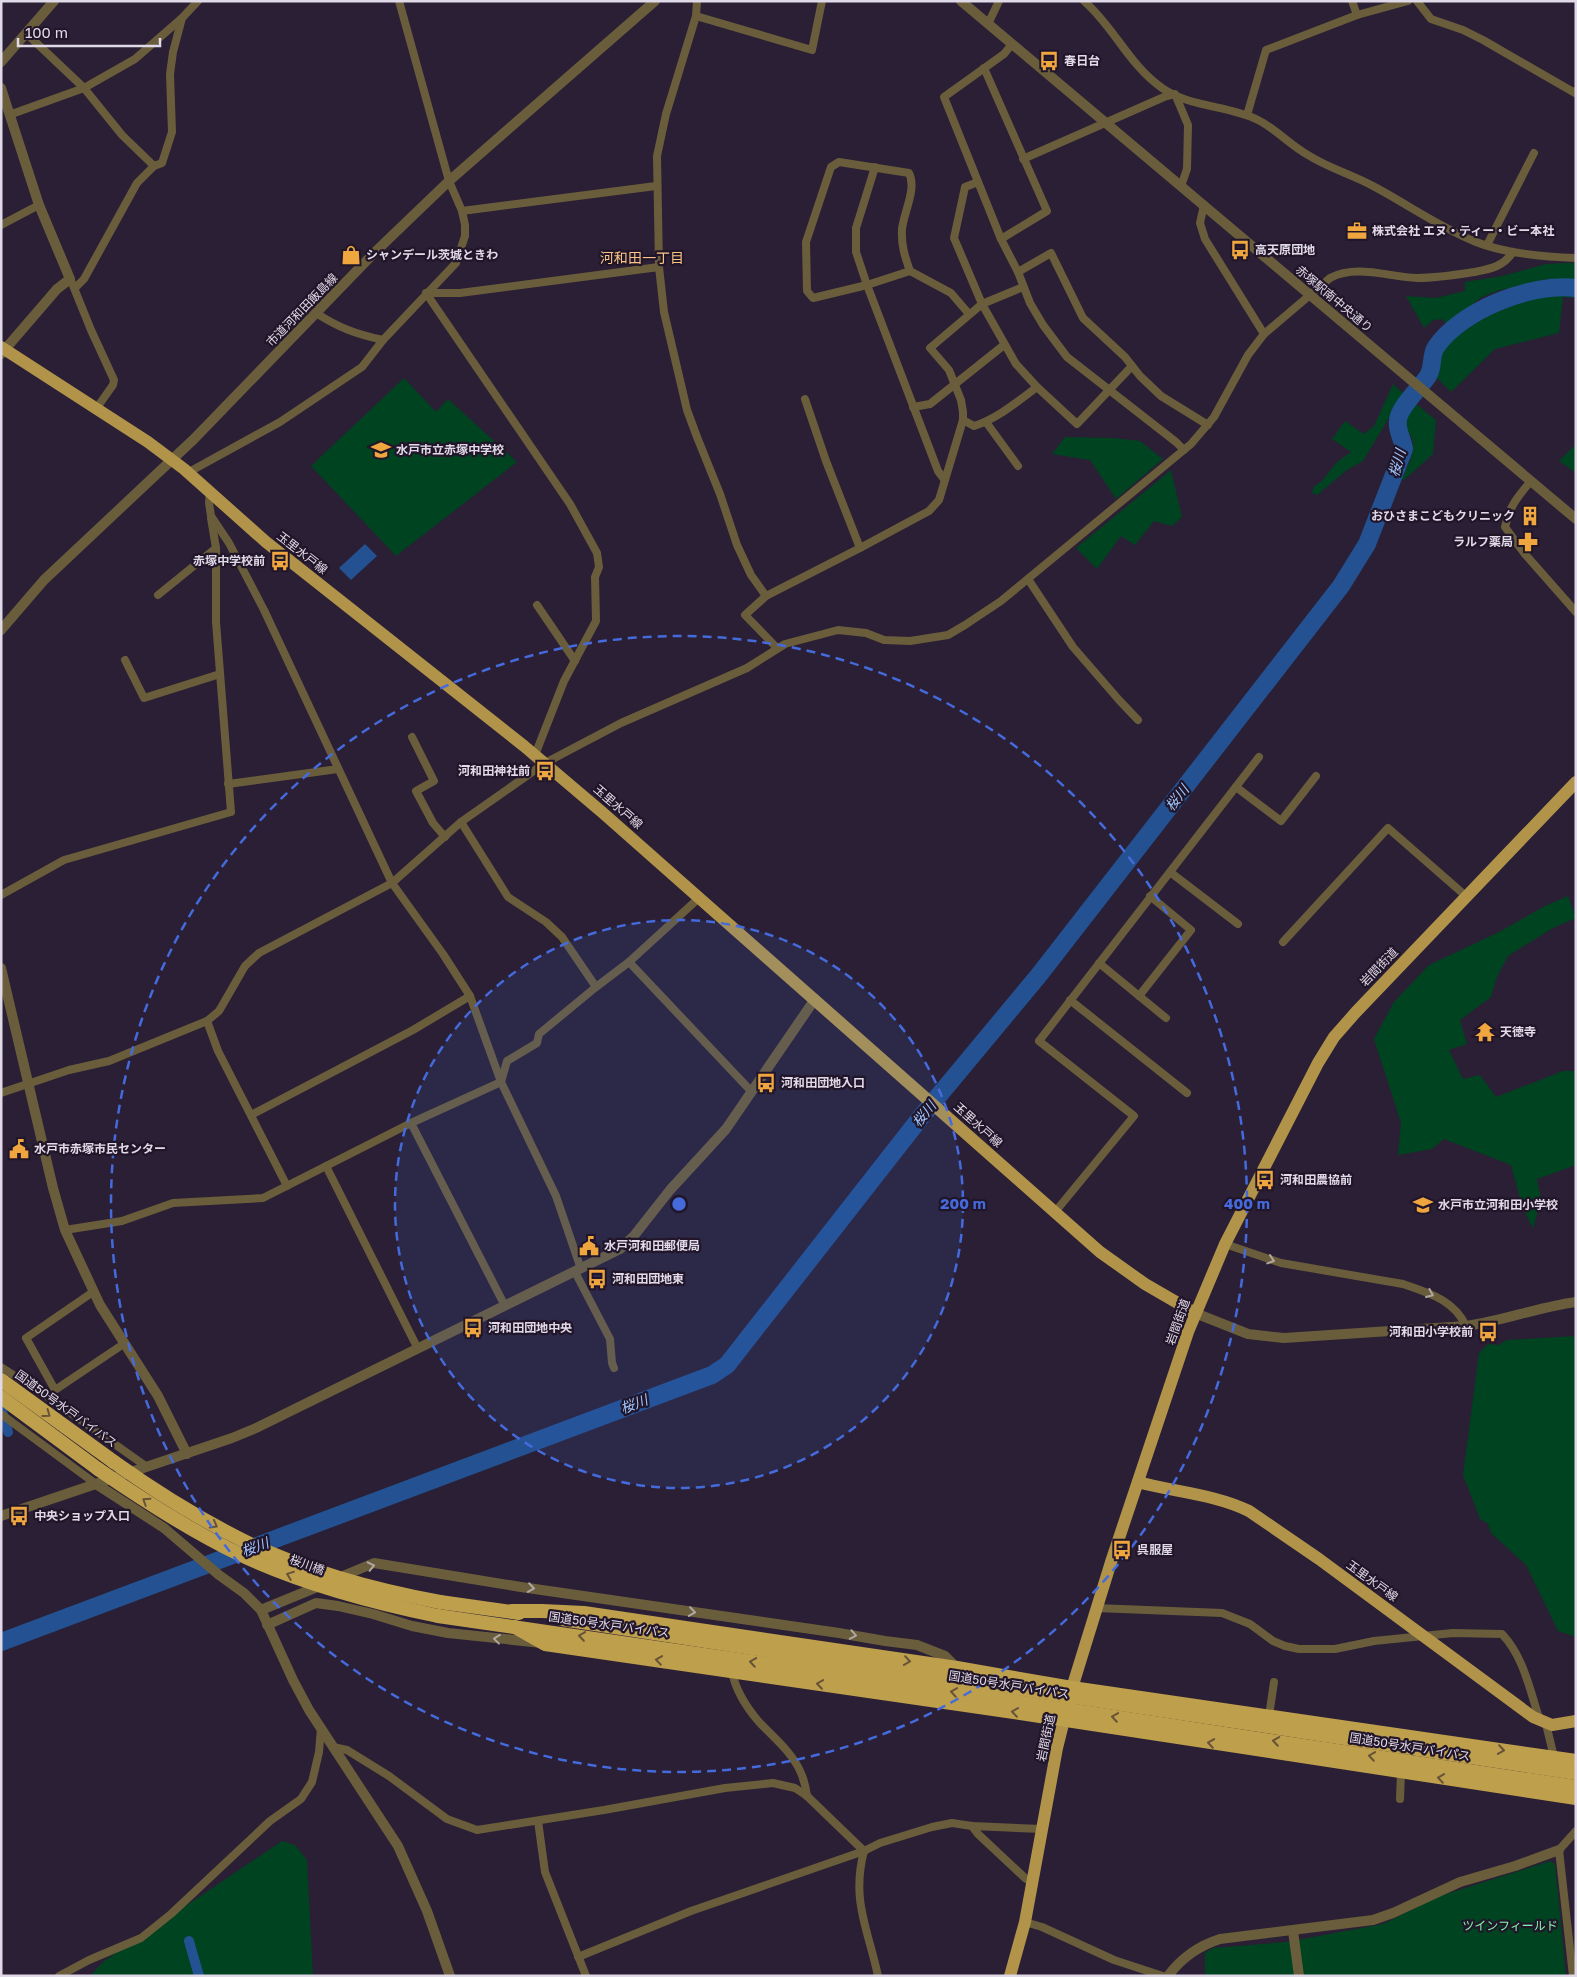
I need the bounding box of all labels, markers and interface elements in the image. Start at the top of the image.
scale bar [18,15,160,47]
text: 100 m [25,23,68,41]
bus stop icon: 春日台 [1038,50,1060,72]
place label: 春日台 [1064,53,1100,68]
office icon: 株式会社 エヌ・ティー・ビー本社 [1346,220,1368,242]
place label: 株式会社 エヌ・ティー・ビー本社 [1372,223,1554,238]
bus stop icon: 高天原団地 [1229,239,1251,261]
place label: 高天原団地 [1255,242,1315,257]
shop icon: シャンデール茨城ときわ [340,244,362,266]
place label: シャンデール茨城ときわ [366,247,498,262]
district label: 河和田一丁目 [600,249,684,266]
street label: 赤塚駅南中央通り [1293,262,1376,335]
street label: 市道河和田飯島線 [263,270,340,349]
school or university icon: 水戸市立赤塚中学校 [370,439,392,461]
place label: 水戸市立赤塚中学校 [396,442,504,457]
water label: 桜川 [1384,445,1409,479]
building icon: おひさまこどもクリニック [1519,505,1541,527]
place label: おひさまこどもクリニック [1371,508,1515,523]
street label: 玉里水戸線 [274,528,331,577]
pharmacy icon: ラルフ薬局 [1517,531,1539,553]
place label: ラルフ薬局 [1453,534,1513,549]
bus stop icon: 赤塚中学校前 [269,550,291,572]
place label: 赤塚中学校前 [193,553,265,568]
bus stop icon: 河和田神社前 [534,760,556,782]
place label: 河和田神社前 [458,763,530,778]
water label: 桜川 [1161,780,1193,814]
street label: 玉里水戸線 [591,781,646,832]
street label: 岩間街道 [1357,944,1401,989]
temple icon: 天徳寺 [1474,1021,1496,1043]
place label: 天徳寺 [1500,1024,1536,1039]
bus stop icon: 河和田団地入口 [755,1072,777,1094]
place label: 河和田団地入口 [781,1075,865,1090]
water label: 桜川 [908,1096,940,1130]
street label: 玉里水戸線 [951,1099,1006,1150]
public building icon: 水戸市赤塚市民センター [8,1138,30,1160]
place label: 水戸市赤塚市民センター [34,1141,166,1156]
bus stop icon: 河和田農協前 [1254,1169,1276,1191]
place label: 河和田農協前 [1280,1172,1352,1187]
text: 200 m [940,1194,986,1212]
text: 400 m [1224,1194,1270,1212]
school or university icon: 水戸市立河和田小学校 [1412,1194,1434,1216]
centre of rings [670,1195,688,1213]
place label: 水戸市立河和田小学校 [1438,1197,1558,1212]
public building icon: 水戸河和田郵便局 [578,1235,600,1257]
place label: 水戸河和田郵便局 [604,1238,700,1253]
one-way arrow [1267,1254,1275,1264]
bus stop icon: 河和田団地東 [586,1268,608,1290]
place label: 河和田団地東 [612,1271,684,1286]
one-way arrow [1425,1287,1434,1298]
street label: 岩間街道 [1162,1297,1193,1347]
bus stop icon: 河和田団地中央 [462,1317,484,1339]
place label: 河和田団地中央 [488,1320,572,1335]
bus stop icon: 河和田小学校前 [1477,1321,1499,1343]
place label: 河和田小学校前 [1389,1324,1473,1339]
street label: 国道50号水戸バイパス [12,1367,120,1451]
water label: 桜川 [618,1390,652,1416]
one-way arrow [41,1408,50,1416]
one-way arrow [143,1497,152,1507]
bus stop icon: 中央ショップ入口 [8,1505,30,1527]
place label: 中央ショップ入口 [34,1508,130,1523]
one-way arrow [209,1519,218,1529]
water label: 桜川 [239,1533,273,1559]
bus stop icon: 呉服屋 [1111,1539,1133,1561]
place label: 呉服屋 [1137,1542,1173,1557]
street label: 桜川橋 [288,1551,327,1578]
street label: 玉里水戸線 [1344,1557,1401,1604]
one-way arrow [367,1561,375,1572]
one-way arrow [286,1571,295,1581]
one-way arrow [527,1582,535,1593]
one-way arrow [687,1606,696,1616]
street label: 国道50号水戸バイパス [548,1609,671,1640]
one-way arrow [848,1630,857,1640]
one-way arrow [578,1632,586,1642]
one-way arrow [492,1634,500,1645]
one-way arrow [903,1655,911,1666]
one-way arrow [655,1656,663,1666]
one-way arrow [749,1657,757,1668]
street label: 国道50号水戸バイパス [948,1668,1071,1701]
one-way arrow [816,1679,824,1689]
one-way arrow [950,1688,959,1698]
one-way arrow [1011,1708,1020,1718]
one-way arrow [1111,1712,1119,1722]
street label: 岩間街道 [1033,1713,1058,1763]
street label: 国道50号水戸バイパス [1349,1730,1472,1763]
one-way arrow [1271,1737,1280,1747]
one-way arrow [1207,1738,1216,1748]
one-way arrow [1497,1744,1505,1755]
one-way arrow [1368,1751,1376,1762]
one-way arrow [1437,1774,1445,1784]
park label: ツインフィールド [1462,1918,1558,1933]

